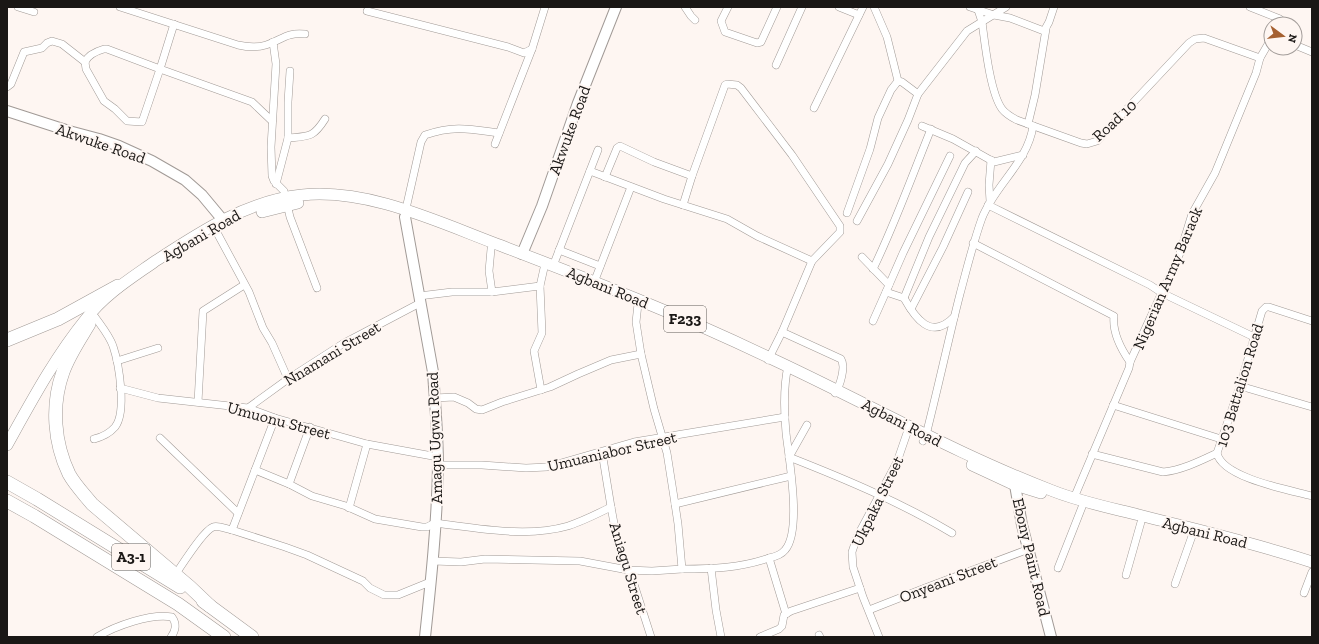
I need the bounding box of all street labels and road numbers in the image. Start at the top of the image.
street label: Akwuke Road [545,83,594,177]
street label: Road 10 [1088,95,1140,146]
street label: Akwuke Road [54,119,148,168]
street label: Nigerian Army Barack [1129,203,1206,352]
street label: Agbani Road [159,205,244,265]
street label: Agbani Road [564,262,652,313]
road number: F233 [664,306,706,332]
street label: Nnamani Street [281,317,384,390]
street label: 103 Battalion Road [1212,321,1267,449]
street label: Amagu Ugwu Road [423,371,446,504]
street label: Agbani Road [859,394,945,451]
street label: Umuonu Street [225,398,333,443]
street label: Umuaniabor Street [546,427,679,476]
street label: Ukpaka Street [847,453,908,550]
street label: Ebony Paint Road [1009,496,1054,618]
street label: Agbani Road [1160,513,1250,552]
street label: Aniagu Street [606,520,652,617]
road number: A3-1 [112,544,150,570]
street label: Onyeani Street [897,552,1000,607]

